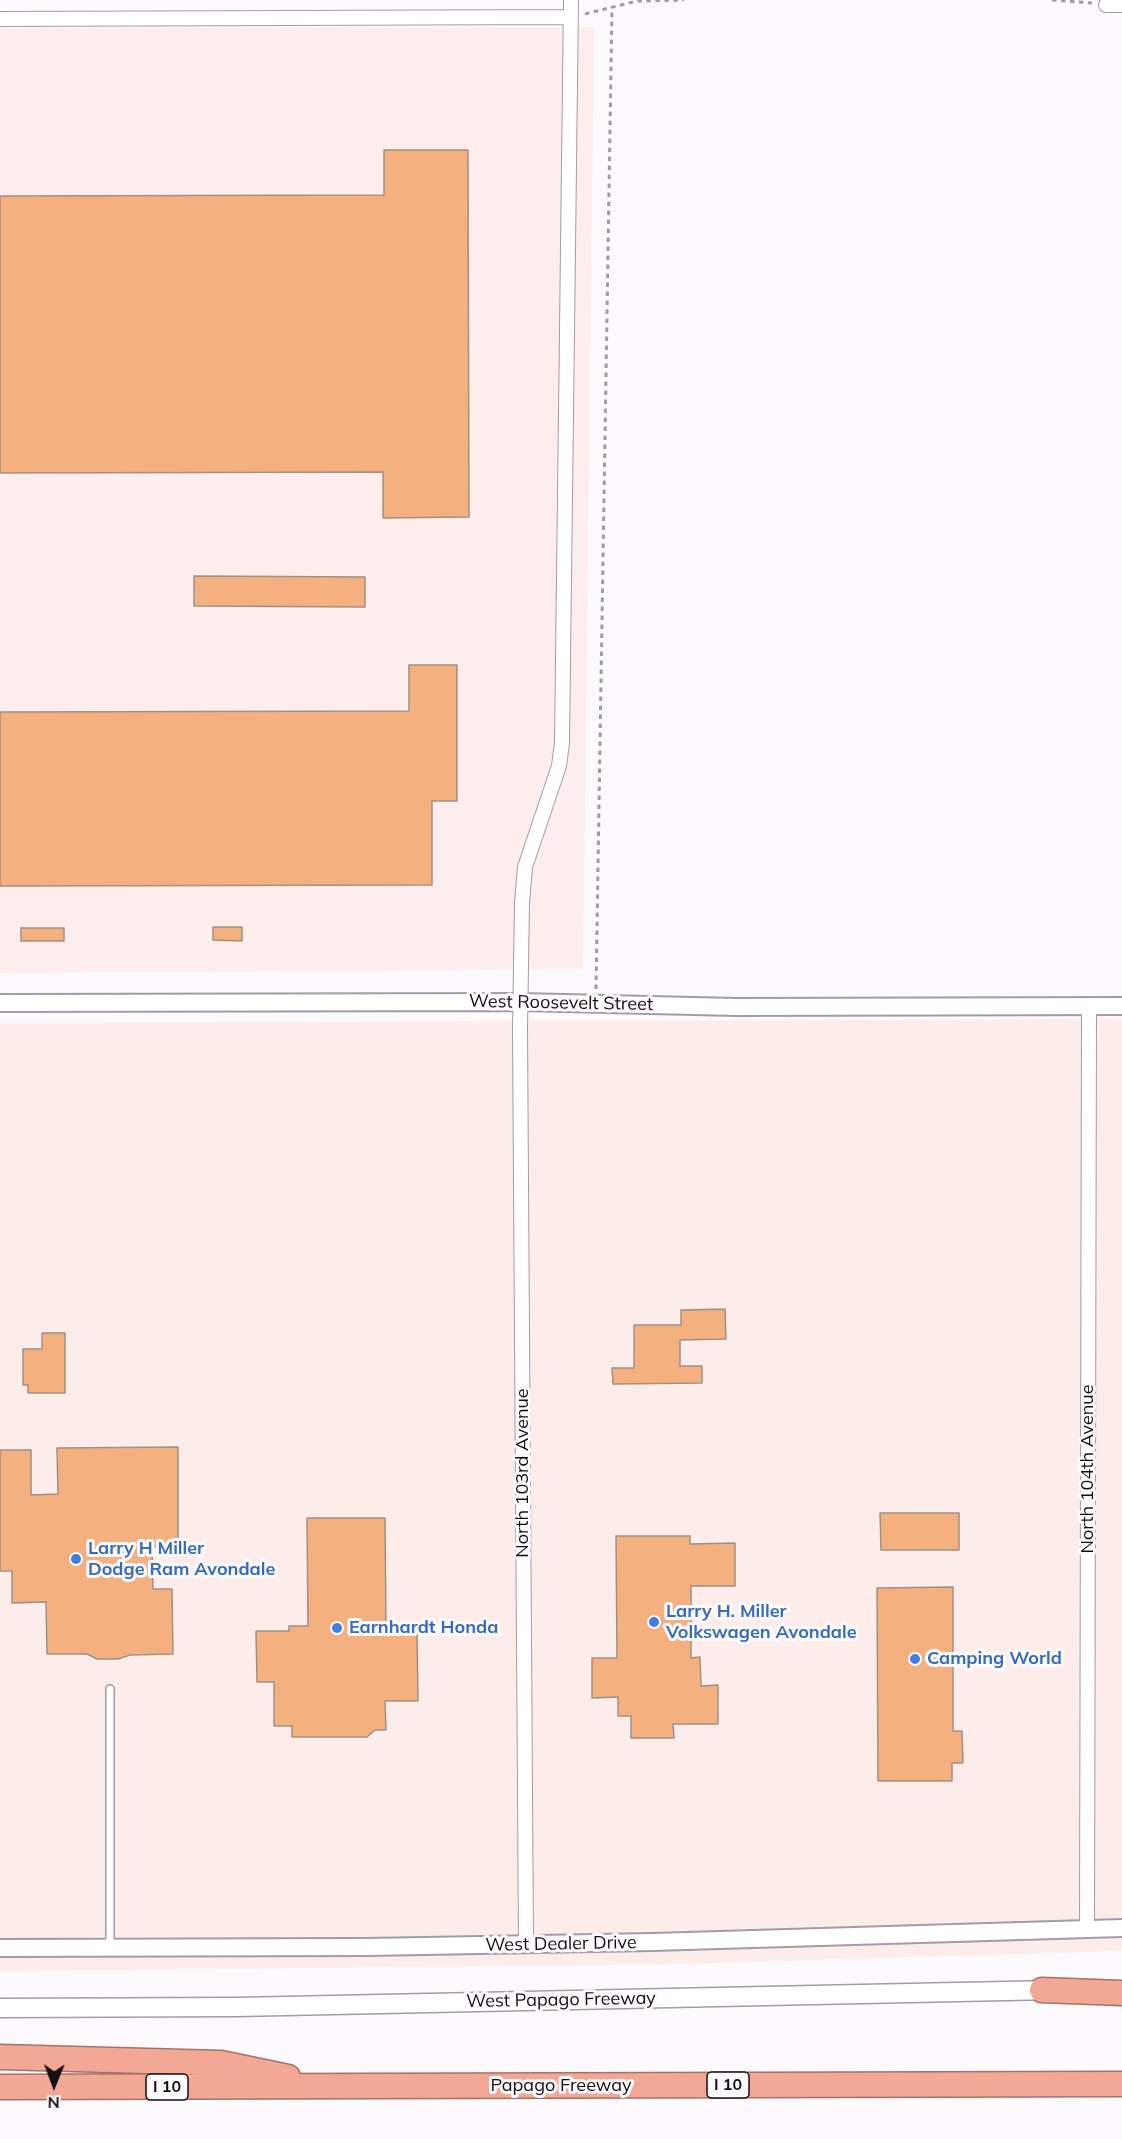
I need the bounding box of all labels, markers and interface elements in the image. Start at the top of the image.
street label: West Roosevelt Street [469,991,653,1015]
street label: North 104th Avenue [1077,1385,1099,1553]
street label: North 103rd Avenue [512,1388,534,1558]
place label: Larry H Miller Dodge Ram Avondale [88,1538,275,1580]
marker: Larry H Miller Dodge Ram Avondale [69,1552,83,1566]
place label: Larry H. Miller Volkswagen Avondale [666,1601,857,1644]
marker: Larry H. Miller Volkswagen Avondale [647,1615,661,1629]
place label: Earnhardt Honda [349,1617,498,1639]
marker: Earnhardt Honda [330,1621,344,1635]
place label: Camping World [927,1648,1062,1670]
marker: Camping World [908,1652,922,1666]
street label: West Dealer Drive [485,1932,637,1956]
street label: West Papago Freeway [466,1988,656,2012]
north arrow [24,2055,84,2115]
road number: I 10 [707,2072,749,2098]
road number: I 10 [146,2074,188,2100]
street label: Papago Freeway [490,2075,632,2097]
text: N [47,2093,60,2113]

